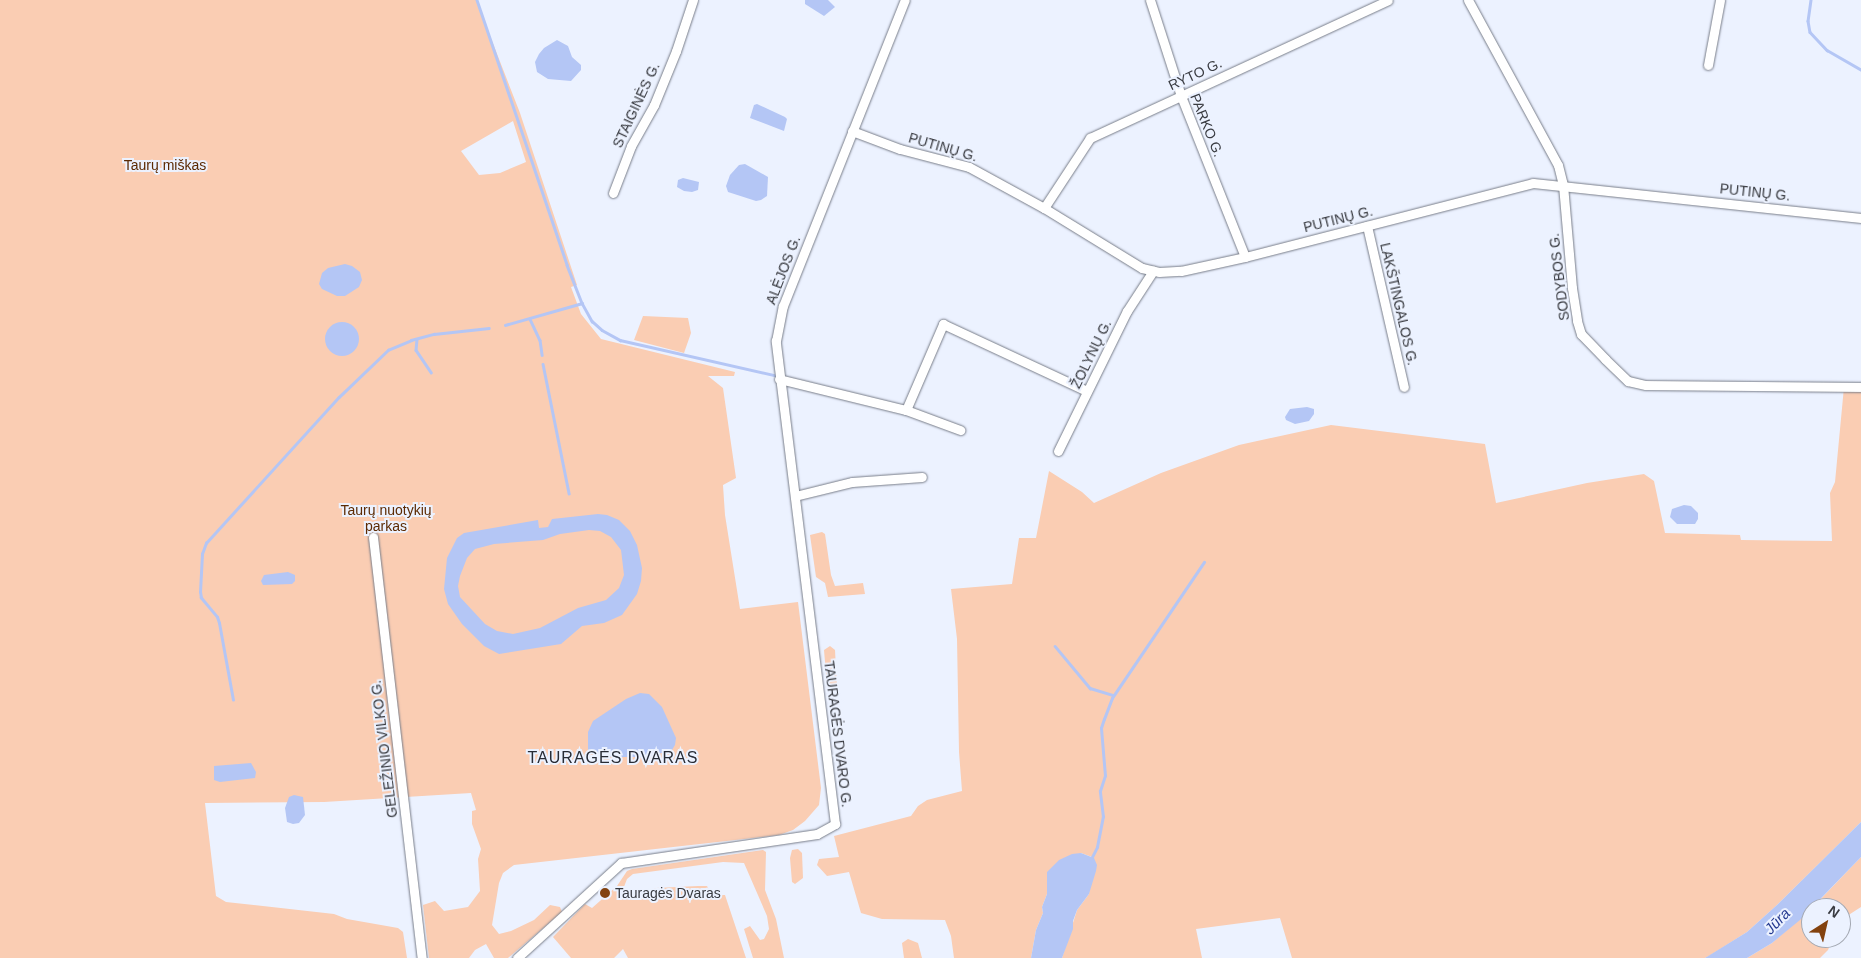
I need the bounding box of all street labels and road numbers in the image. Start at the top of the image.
street label: RYTO G. [1166,54,1224,94]
street label: STAIGINĖS G. [609,60,663,150]
street label: PARKO G. [1187,91,1227,159]
street label: PUTINŲ G. [907,129,979,165]
street label: PUTINŲ G. [1719,180,1791,204]
street label: PUTINŲ G. [1302,202,1374,236]
street label: SODYBOS G. [1545,232,1573,322]
street label: ALĖJOS G. [762,233,804,307]
street label: LAKŠTINGALOS G. [1377,241,1421,367]
street label: ŽOLYNŲ G. [1067,317,1115,391]
street label: TAURAGĖS DVARO G. [821,660,855,808]
street label: GELEŽINIO VILKO G. [367,679,401,819]

